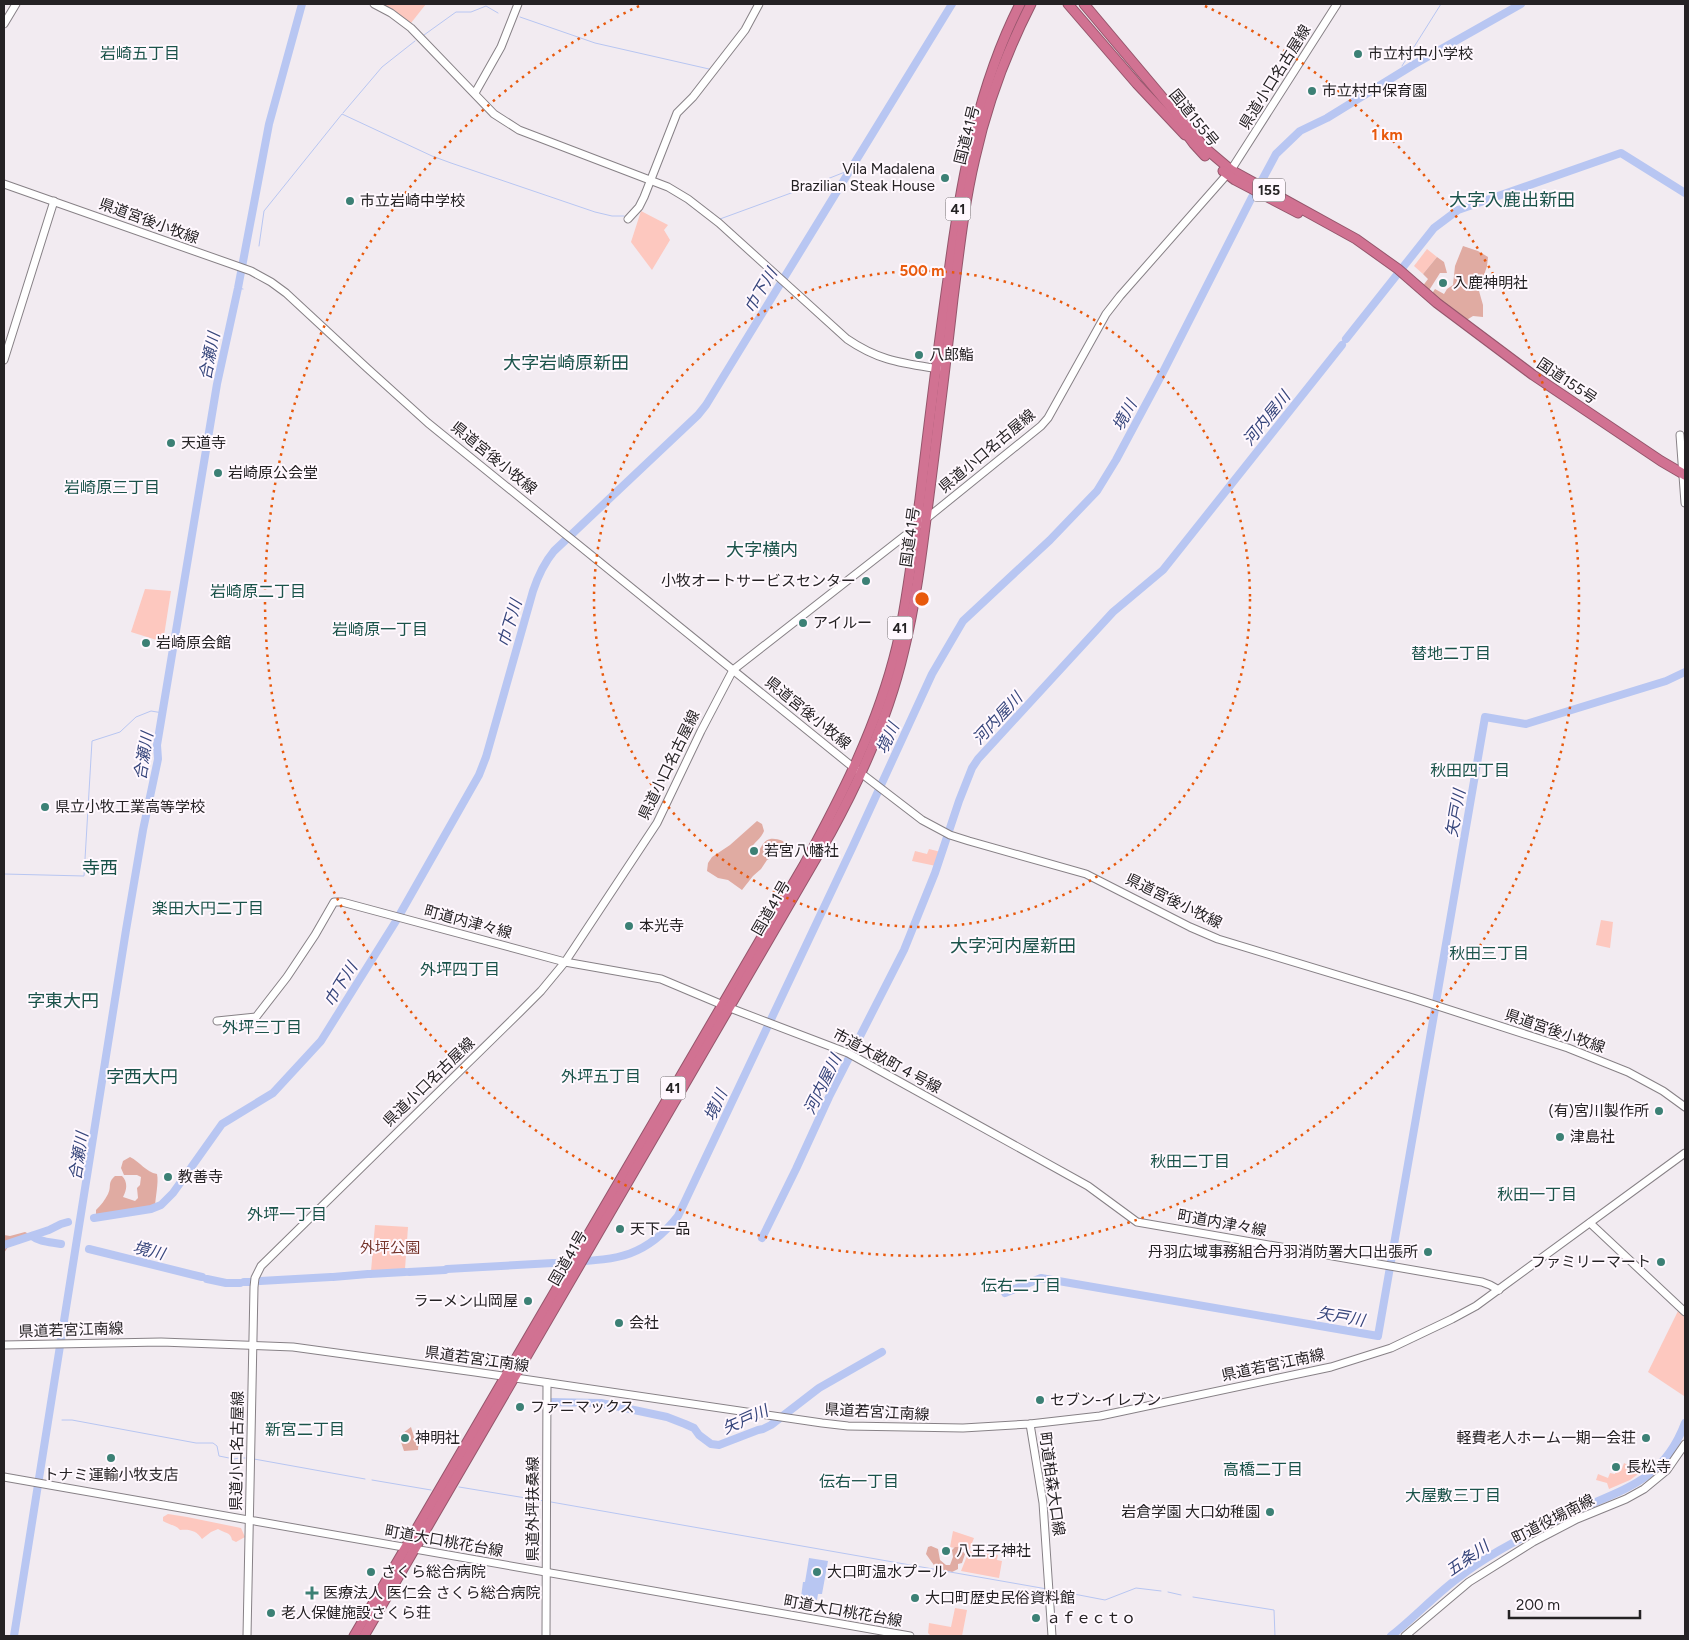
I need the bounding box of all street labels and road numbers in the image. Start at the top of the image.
street label: 県道小口名古屋線 [1236,21,1314,133]
street label: 国道155号 [1165,86,1223,150]
street label: 国道41号 [951,103,983,167]
road number: 155 [1253,178,1285,202]
street label: 県道宮後小牧線 [97,195,201,247]
road number: 41 [946,198,970,220]
street label: 国道155号 [1534,354,1600,408]
street label: 県道小口名古屋線 [935,406,1039,496]
street label: 県道宮後小牧線 [448,418,540,498]
street label: 国道41号 [897,506,923,568]
road number: 41 [888,616,912,640]
street label: 県道宮後小牧線 [762,673,854,753]
street label: 県道小口名古屋線 [635,707,703,823]
street label: 県道宮後小牧線 [1123,870,1225,932]
street label: 国道41号 [748,877,794,939]
street label: 町道内津々線 [422,902,514,942]
street label: 県道宮後小牧線 [1502,1005,1608,1057]
street label: 市道大畝町４号線 [830,1025,944,1097]
street label: 県道小口名古屋線 [380,1034,478,1130]
road number: 41 [660,1076,686,1100]
street label: 町道内津々線 [1176,1206,1268,1240]
street label: 国道41号 [545,1227,591,1289]
street label: 県道若宮江南線 [18,1319,124,1341]
street label: 県道若宮江南線 [424,1343,530,1375]
street label: 県道若宮江南線 [1220,1345,1326,1385]
street label: 県道小口名古屋線 [227,1391,247,1511]
street label: 県道若宮江南線 [824,1400,930,1424]
street label: 町道柏森大口線 [1036,1431,1068,1537]
street label: 県道外坪扶桑線 [524,1456,542,1562]
street label: 町道役場南線 [1509,1491,1597,1547]
street label: 町道大口桃花台線 [383,1522,505,1560]
street label: 町道大口桃花台線 [782,1592,904,1630]

